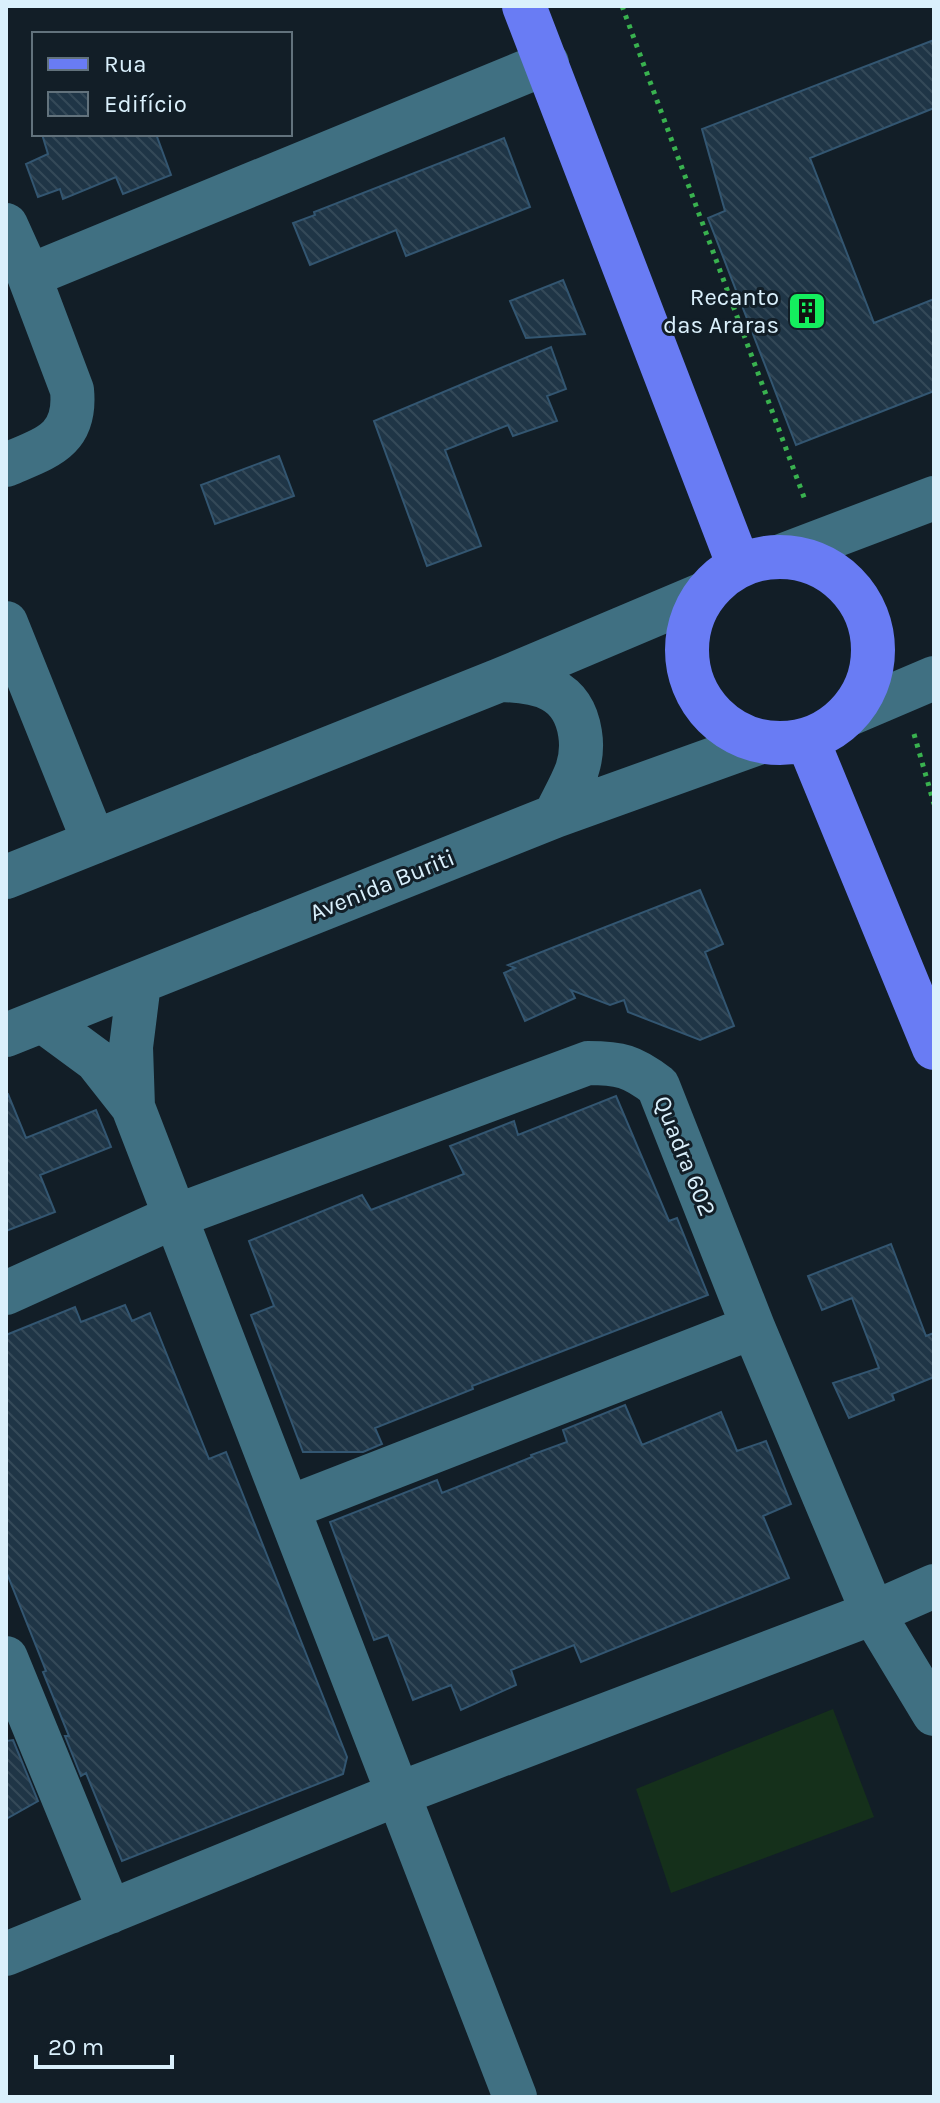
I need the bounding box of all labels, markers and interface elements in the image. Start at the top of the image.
legend [32,32,292,136]
text: Rua [104,50,146,78]
text: Edifício [104,90,187,118]
place label: Recanto das Araras [663,283,779,339]
building icon: Recanto das Araras [786,290,828,332]
street label: Avenida Buriti [305,843,459,927]
street label: Quadra 602 [648,1092,722,1220]
scale bar [36,2019,172,2069]
text: 20 m [48,2033,104,2061]

